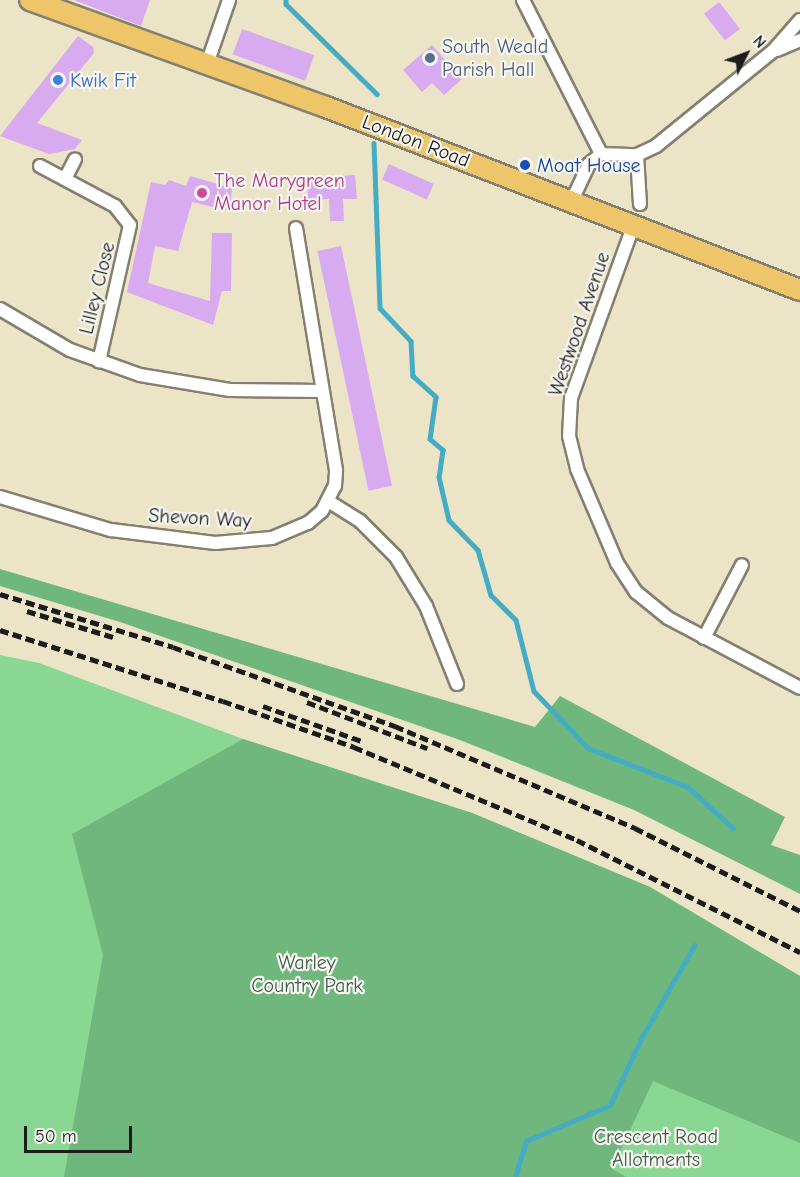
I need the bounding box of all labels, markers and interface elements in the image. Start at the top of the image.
north arrow [716,24,776,84]
text: N [749,32,770,52]
place label: South Weald Parish Hall [442,34,548,81]
marker: South Weald Parish Hall [423,51,437,65]
place label: Kwik Fit [70,68,136,92]
marker: Kwik Fit [51,73,65,87]
street label: London Road [359,109,473,173]
place label: Moat House [537,153,641,177]
marker: Moat House [518,158,532,172]
place label: The Marygreen Manor Hotel [214,169,345,216]
marker: The Marygreen Manor Hotel [195,186,209,200]
street label: Lilley Close [74,239,120,337]
street label: Westwood Avenue [543,249,615,399]
street label: Shevon Way [148,503,252,533]
park label: Warley Country Park [251,950,363,997]
scale bar [27,1114,135,1152]
park label: Crescent Road Allotments [594,1124,718,1171]
text: 50 m [35,1126,77,1147]

